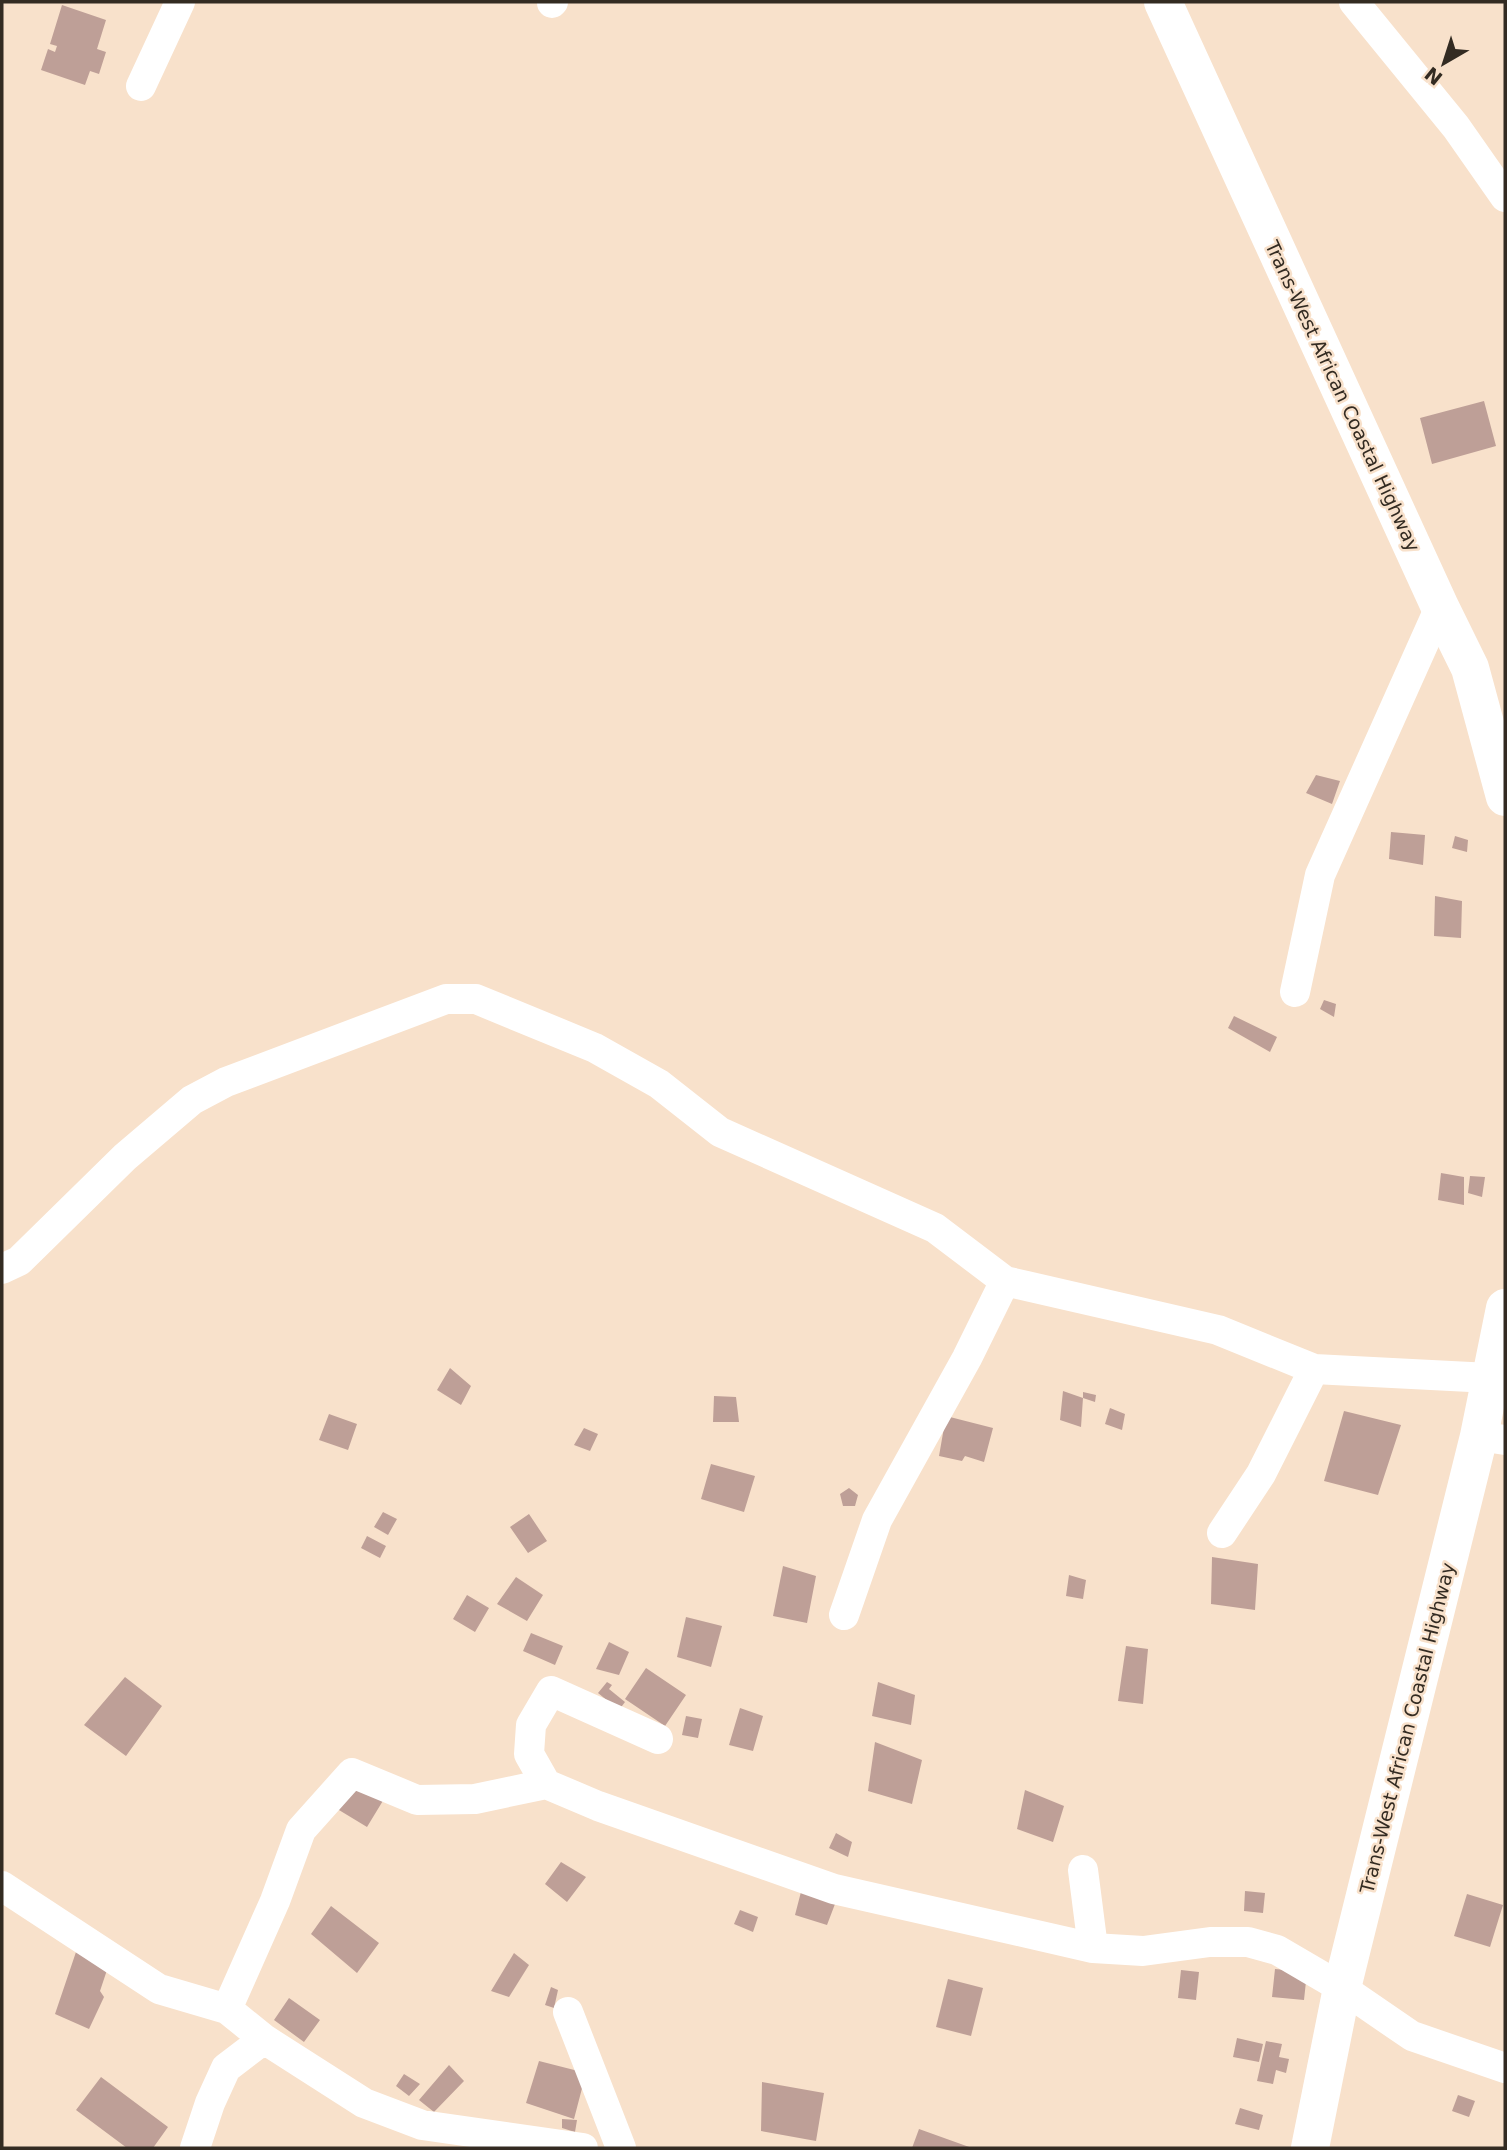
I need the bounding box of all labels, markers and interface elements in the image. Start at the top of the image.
north arrow [1409,28,1479,98]
text: N [1420,63,1446,90]
street label: Trans-West African Coastal Highway [1261,236,1425,555]
street label: Trans-West African Coastal Highway [1355,1560,1459,1897]

